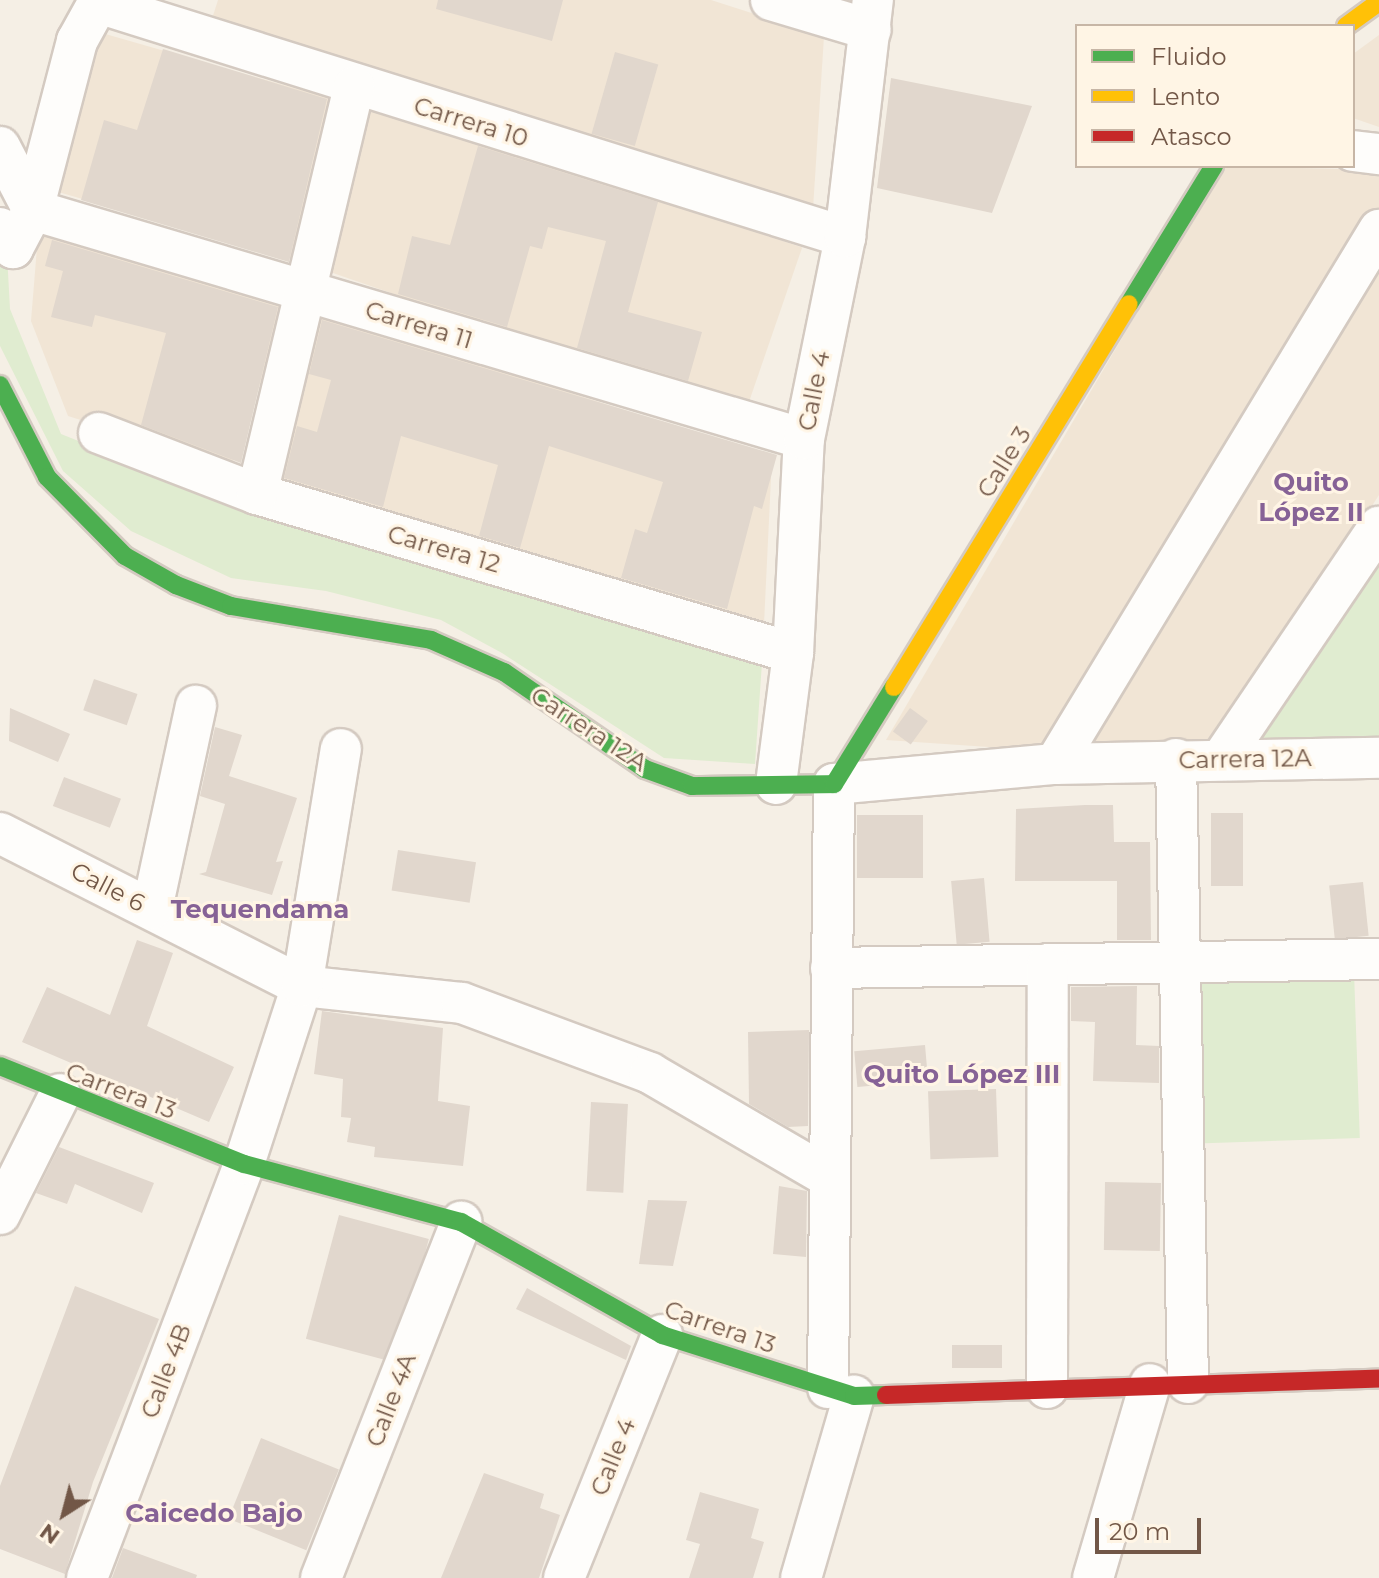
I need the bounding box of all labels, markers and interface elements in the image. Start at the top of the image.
legend [1075,24,1355,168]
text: Fluido [1151,42,1227,71]
text: Lento [1151,82,1220,111]
street label: Carrera 10 [410,91,532,153]
text: Atasco [1151,122,1232,151]
street label: Carrera 11 [362,295,476,355]
street label: Calle 4 [792,349,836,433]
street label: Calle 3 [971,421,1037,503]
district label: Quito López II [1258,467,1364,528]
street label: Carrera 12 [384,519,504,579]
street label: Carrera 12A [525,681,653,777]
street label: Carrera 12A [1178,743,1312,775]
street label: Calle 6 [66,856,150,918]
district label: Tequendama [171,894,349,926]
street label: Carrera 13 [62,1057,180,1125]
district label: Quito López III [864,1059,1060,1091]
street label: Carrera 13 [661,1295,779,1359]
street label: Calle 4B [135,1320,197,1422]
street label: Calle 4A [360,1349,422,1451]
street label: Calle 4 [585,1414,641,1500]
north arrow [24,1474,104,1554]
district label: Caicedo Bajo [125,1498,303,1530]
scale bar [1099,1502,1205,1552]
text: 20 m [1109,1517,1170,1546]
text: N [34,1518,65,1550]

